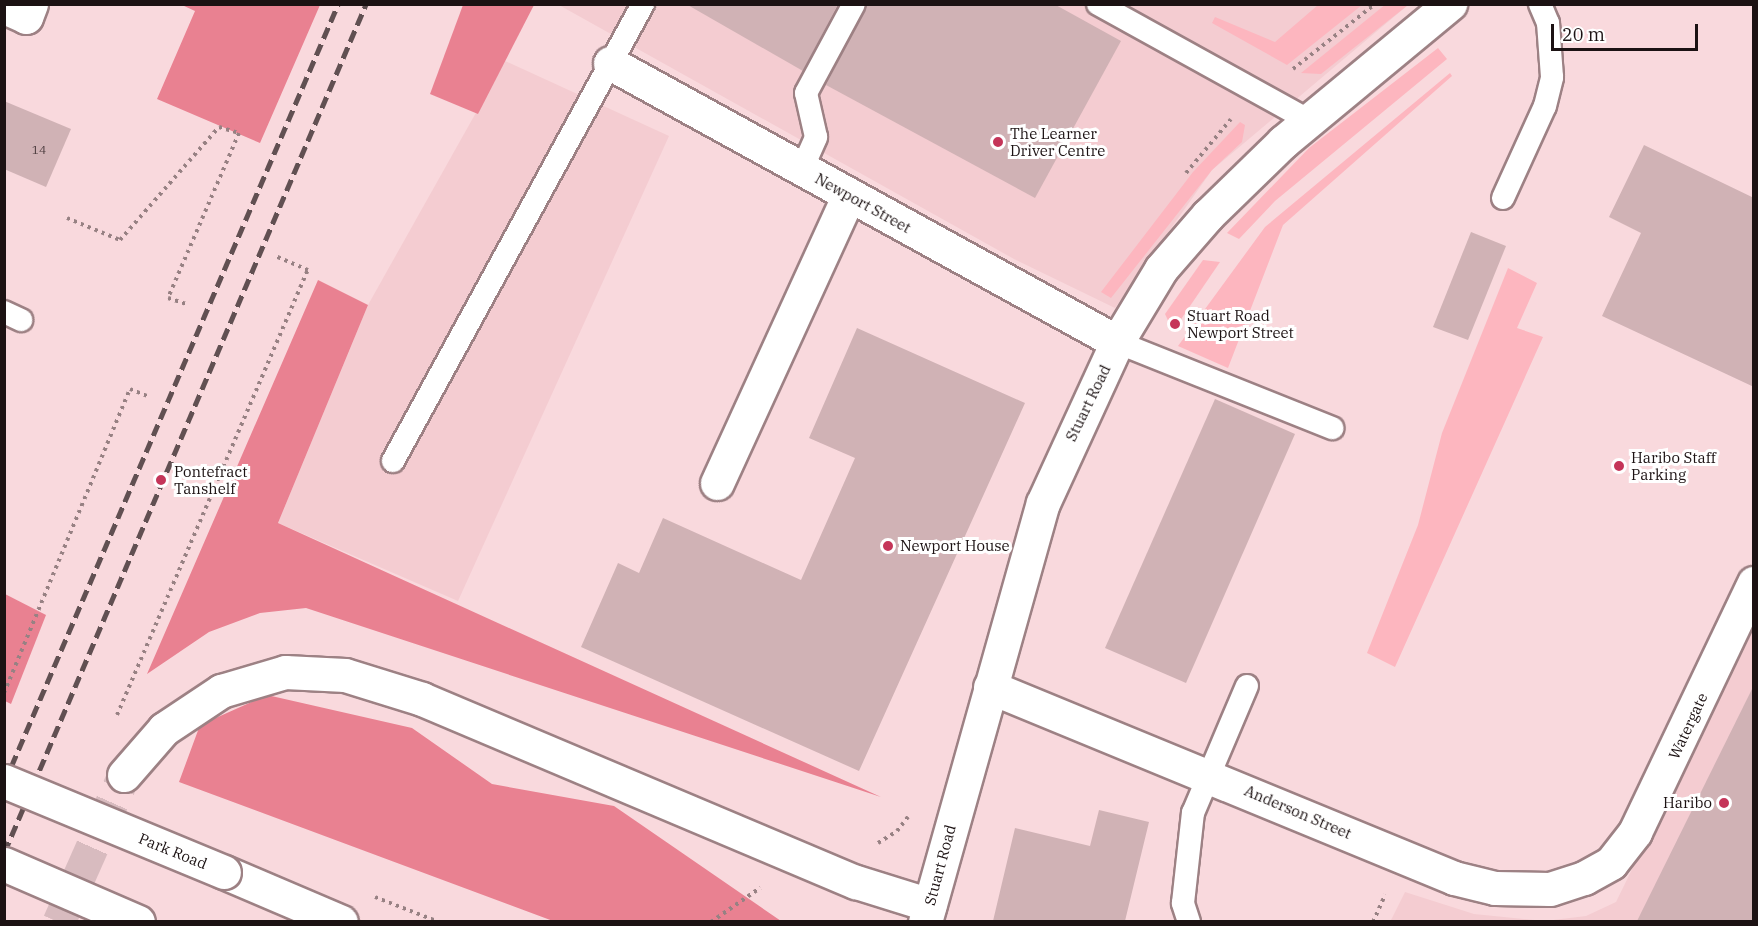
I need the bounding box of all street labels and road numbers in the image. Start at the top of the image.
street label: Newport Street [812,169,914,237]
street label: Stuart Road [1062,362,1114,444]
street label: Watergate [1665,690,1711,762]
street label: Anderson Street [1242,781,1354,843]
street label: Stuart Road [921,823,959,907]
street label: Park Road [136,829,210,873]

